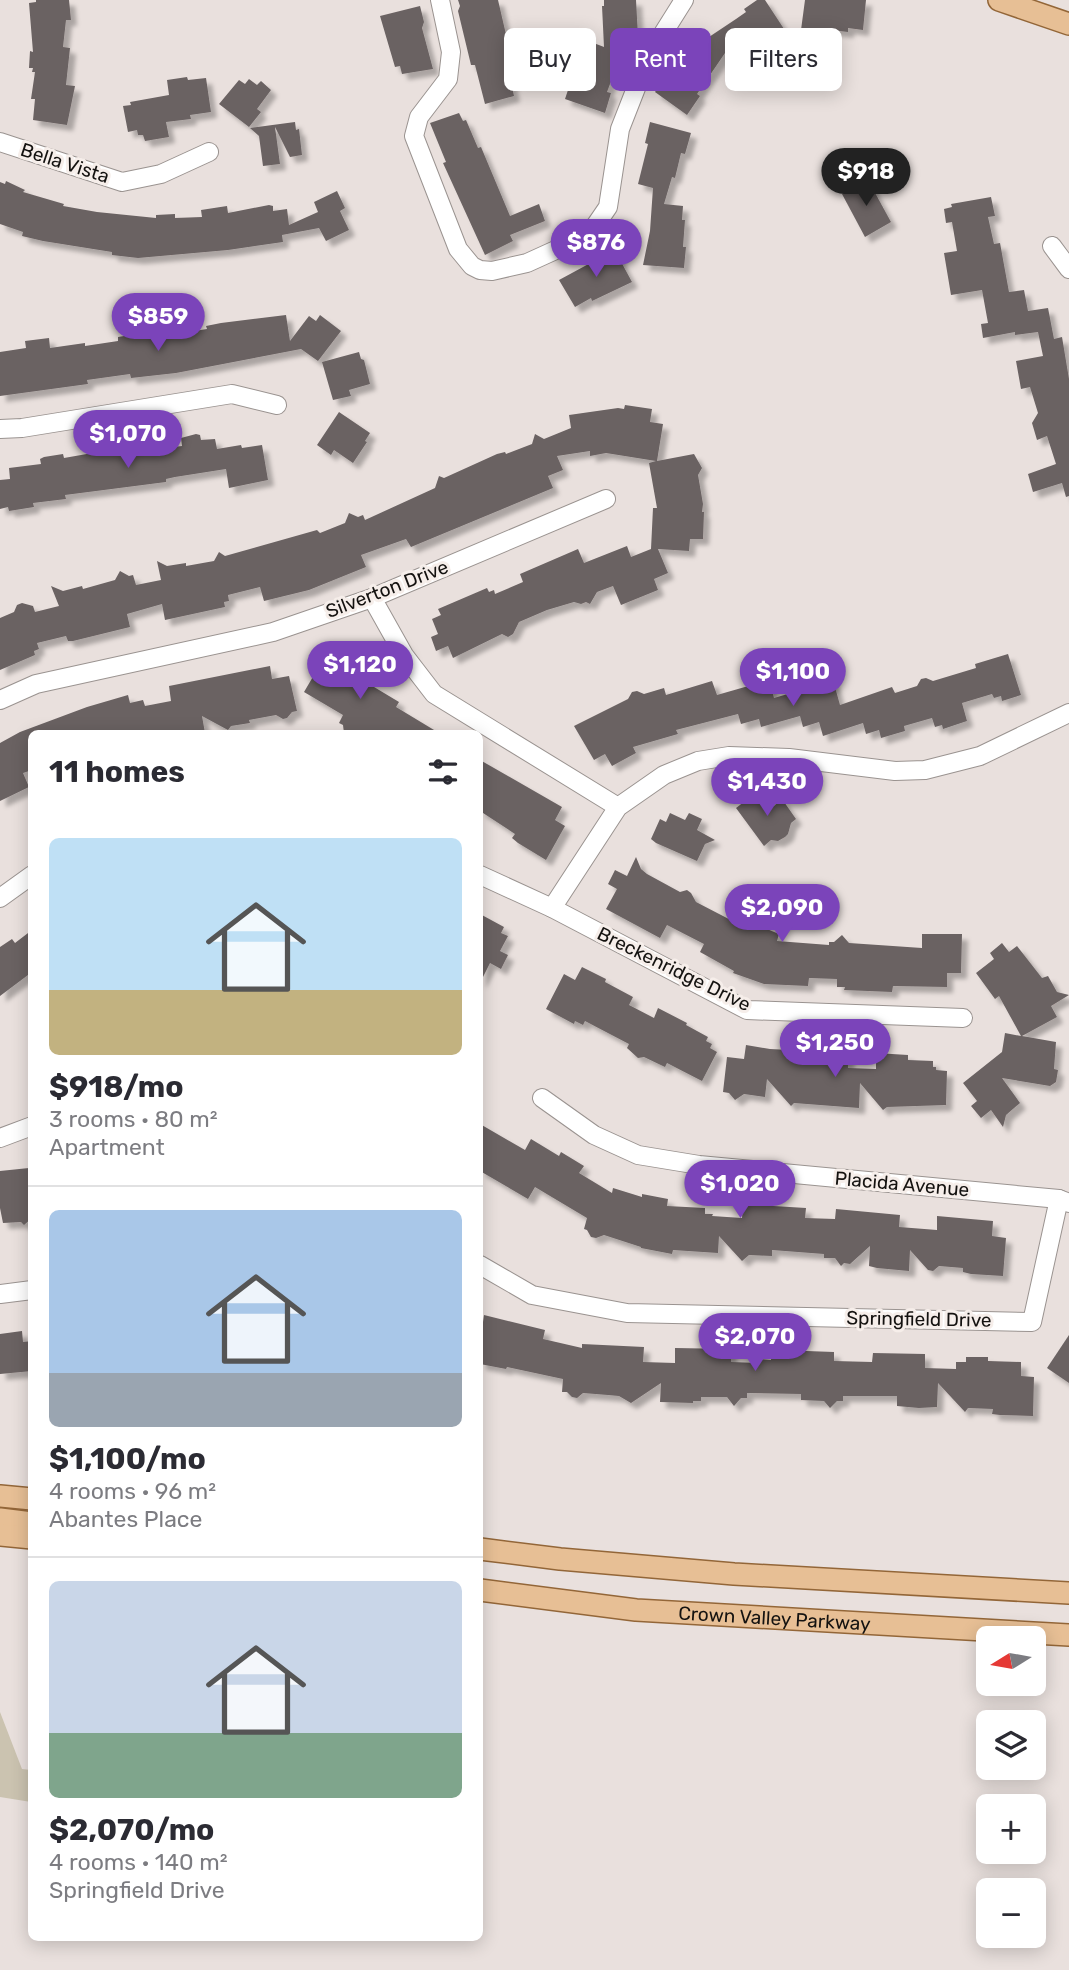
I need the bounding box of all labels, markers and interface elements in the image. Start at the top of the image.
chip: Buy [504,28,596,91]
chip: Rent [610,28,711,91]
chip: Filters [725,28,842,91]
street label: Bella Vista [18,138,112,188]
pin: $918 [825,148,907,208]
text: $918 [837,157,895,185]
pin: $876 [555,219,637,279]
text: $876 [567,228,625,256]
pin: $859 [117,294,199,353]
text: $859 [128,302,188,330]
pin: $1,070 [71,410,185,470]
text: $1,070 [89,419,167,447]
street label: Silverton Drive [323,555,451,623]
pin: $1,120 [303,642,417,701]
pin: $1,100 [736,648,850,708]
text: $1,120 [323,650,397,678]
text: $1,100 [756,657,830,685]
icon: filters [424,753,462,791]
text: 11 homes [49,754,185,790]
pin: $1,430 [710,758,824,818]
text: $1,430 [727,767,807,795]
icon: home [193,884,319,1010]
pin: $2,090 [725,884,839,944]
text: $2,090 [741,893,823,921]
street label: Breckenridge Drive [594,922,754,1016]
pin: $1,250 [778,1020,892,1079]
text: $1,250 [796,1028,874,1056]
text: $918/mo [49,1069,184,1105]
text: 3 rooms · 80 m² [49,1105,218,1133]
text: Apartment [49,1133,165,1161]
pin: $1,020 [683,1160,797,1220]
street label: Placida Avenue [834,1167,970,1201]
text: $1,020 [700,1169,780,1197]
icon: home [193,1256,319,1382]
street label: Springfield Drive [846,1306,992,1332]
pin: $2,070 [698,1314,812,1373]
text: $2,070 [714,1322,796,1350]
text: $1,100/mo [49,1441,206,1477]
text: 4 rooms · 96 m² [49,1477,216,1505]
text: Abantes Place [49,1505,202,1533]
street label: Crown Valley Parkway [678,1601,871,1635]
north arrow [976,1626,1046,1696]
map controls [976,1626,1046,1948]
icon: home [193,1627,319,1753]
button: layers [976,1710,1046,1780]
button: + [976,1794,1046,1864]
text: $2,070/mo [49,1812,214,1848]
text: 4 rooms · 140 m² [49,1848,228,1876]
text: Springfield Drive [49,1876,225,1904]
button: − [976,1878,1046,1948]

